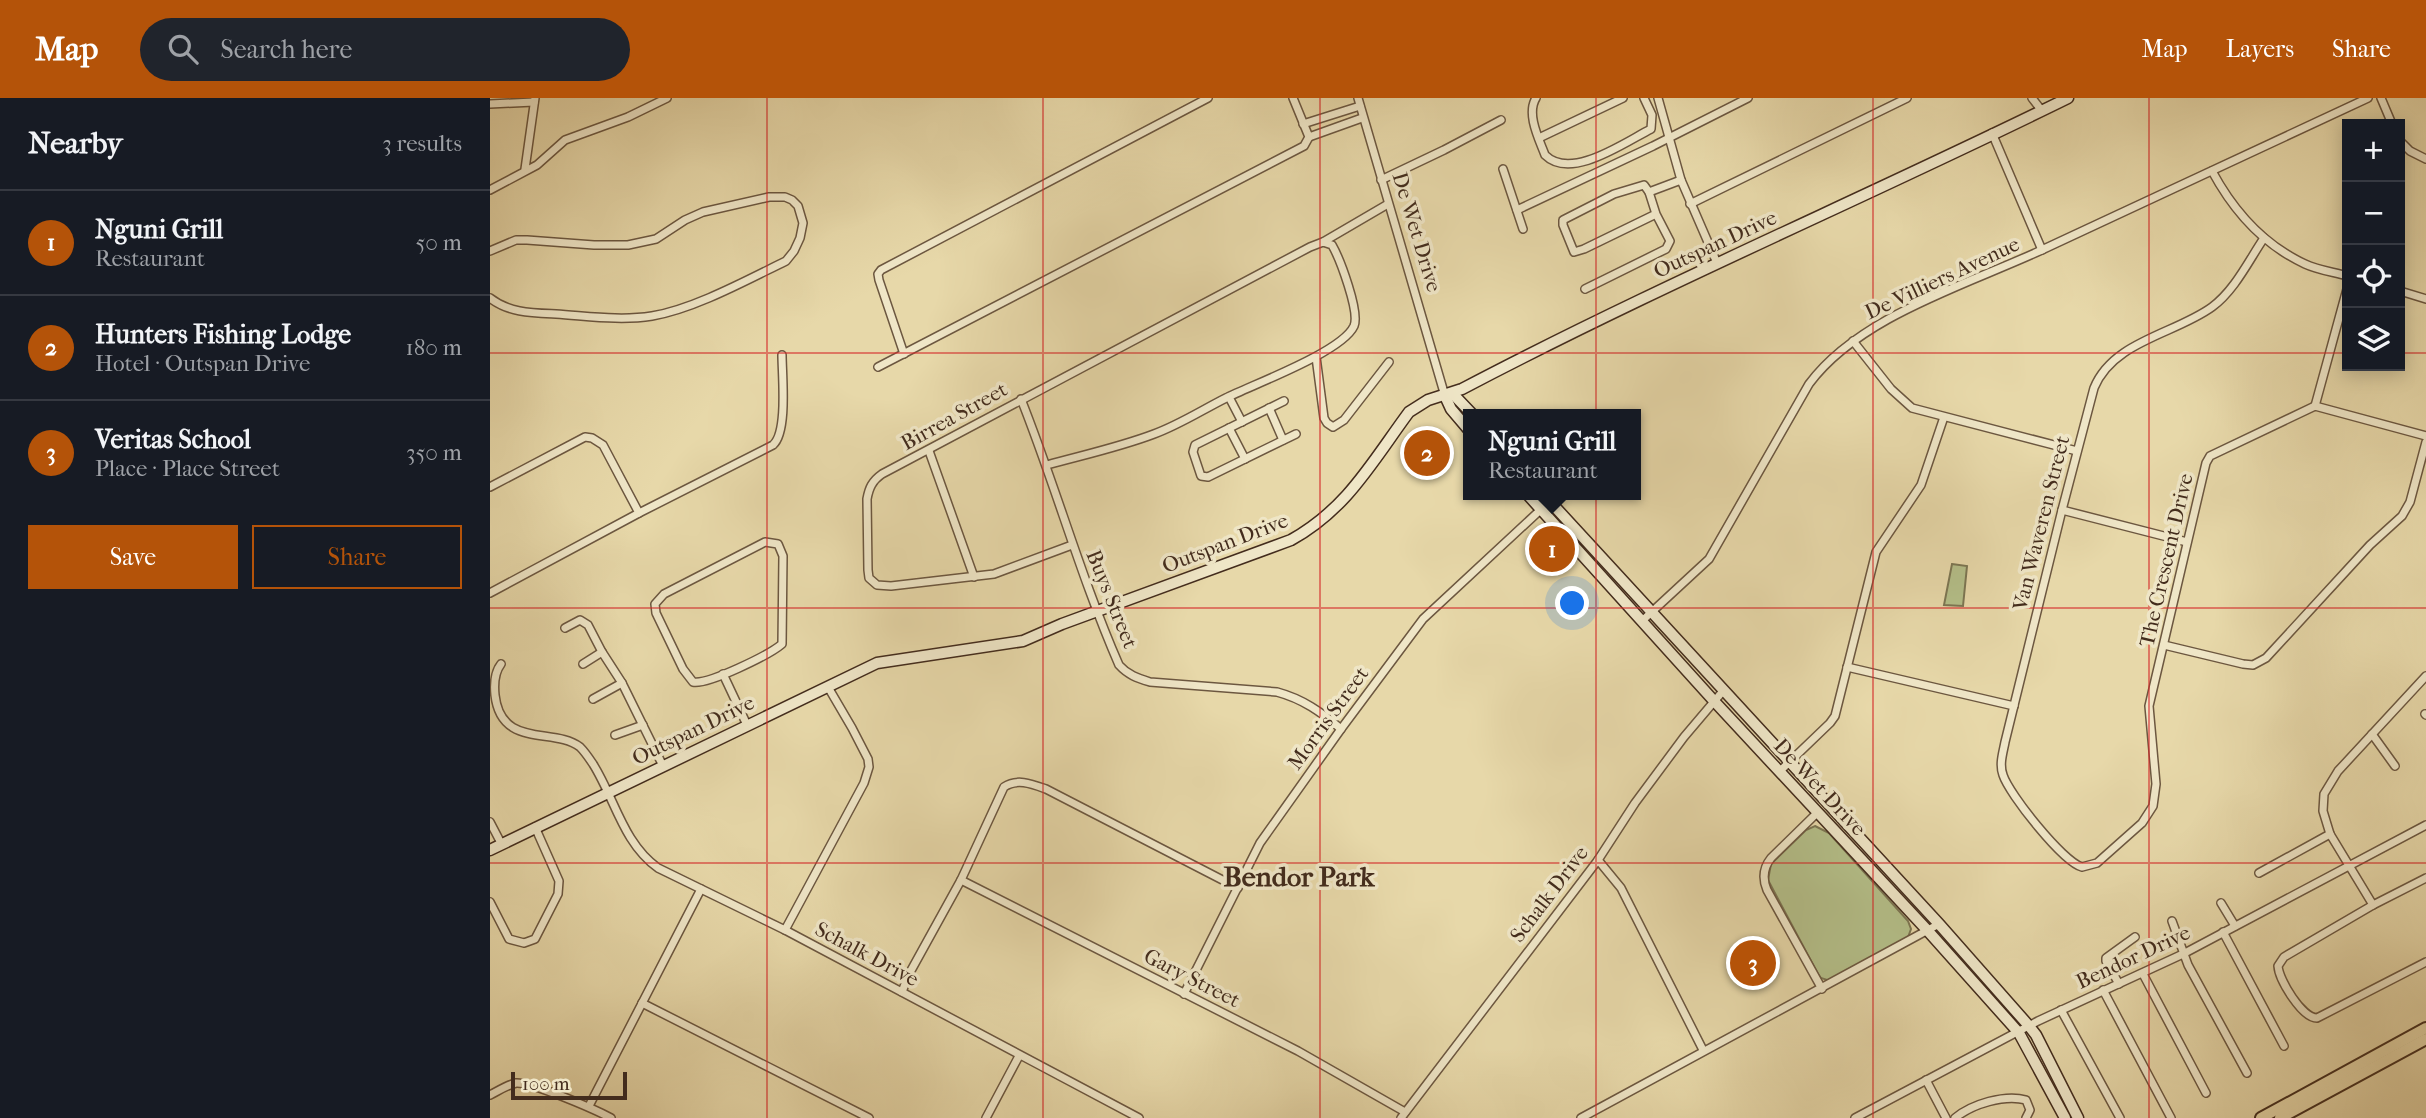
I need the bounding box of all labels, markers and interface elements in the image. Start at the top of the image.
search box [140,18,630,81]
text: Map [35,30,98,69]
icon: search [164,30,202,68]
text: Search here [220,34,352,65]
text: Map [2142,35,2188,63]
text: Layers [2226,35,2294,63]
text: Share [2332,35,2391,63]
map controls [2342,119,2405,371]
button: + [2342,119,2405,182]
text: Nearby [28,126,123,161]
text: 3 results [382,130,462,157]
street label: De Wet Drive [1387,169,1447,295]
button: − [2342,182,2405,245]
street label: Outspan Drive [1650,205,1780,283]
text: Nguni Grill [95,214,223,245]
text: 1 [47,229,55,256]
text: 50 m [415,229,462,256]
street label: De Villiers Avenue [1861,232,2023,324]
text: Restaurant [95,245,205,272]
button: locate [2342,245,2405,308]
button: layers [2342,308,2405,371]
text: Hunters Fishing Lodge [95,319,351,350]
text: 2 [45,334,57,361]
text: 180 m [405,334,462,361]
text: Hotel · Outspan Drive [95,350,310,377]
street label: Birrea Street [897,377,1012,455]
popup [1463,409,1641,500]
text: Veritas School [95,424,251,455]
text: Nguni Grill [1488,426,1616,457]
pin: 2 [1404,427,1450,479]
street label: Van Waveren Street [2007,433,2074,614]
text: 3 [46,439,56,466]
text: 350 m [406,439,462,466]
text: Place · Place Street [95,455,280,482]
text: Restaurant [1488,457,1598,484]
street label: The Crescent Drive [2134,471,2198,649]
street label: Outspan Drive [1159,508,1291,578]
pin: 1 [1529,523,1575,575]
button: Save [28,525,238,589]
button: Share [252,525,462,589]
street label: Buys Street [1081,546,1143,652]
your location [1555,586,1589,620]
street label: Morris Street [1283,662,1374,774]
street label: Outspan Drive [628,690,758,770]
street label: De Wet Drive [1769,734,1871,840]
street label: Schalk Drive [1505,841,1593,947]
district label: Bendor Park [1223,860,1376,893]
street label: Schalk Drive [811,917,923,991]
street label: Bendor Drive [2072,920,2194,994]
pin: 3 [1730,937,1776,989]
street label: Gary Street [1140,944,1244,1013]
scale bar [511,1069,626,1101]
text: 100 m [522,1073,570,1095]

